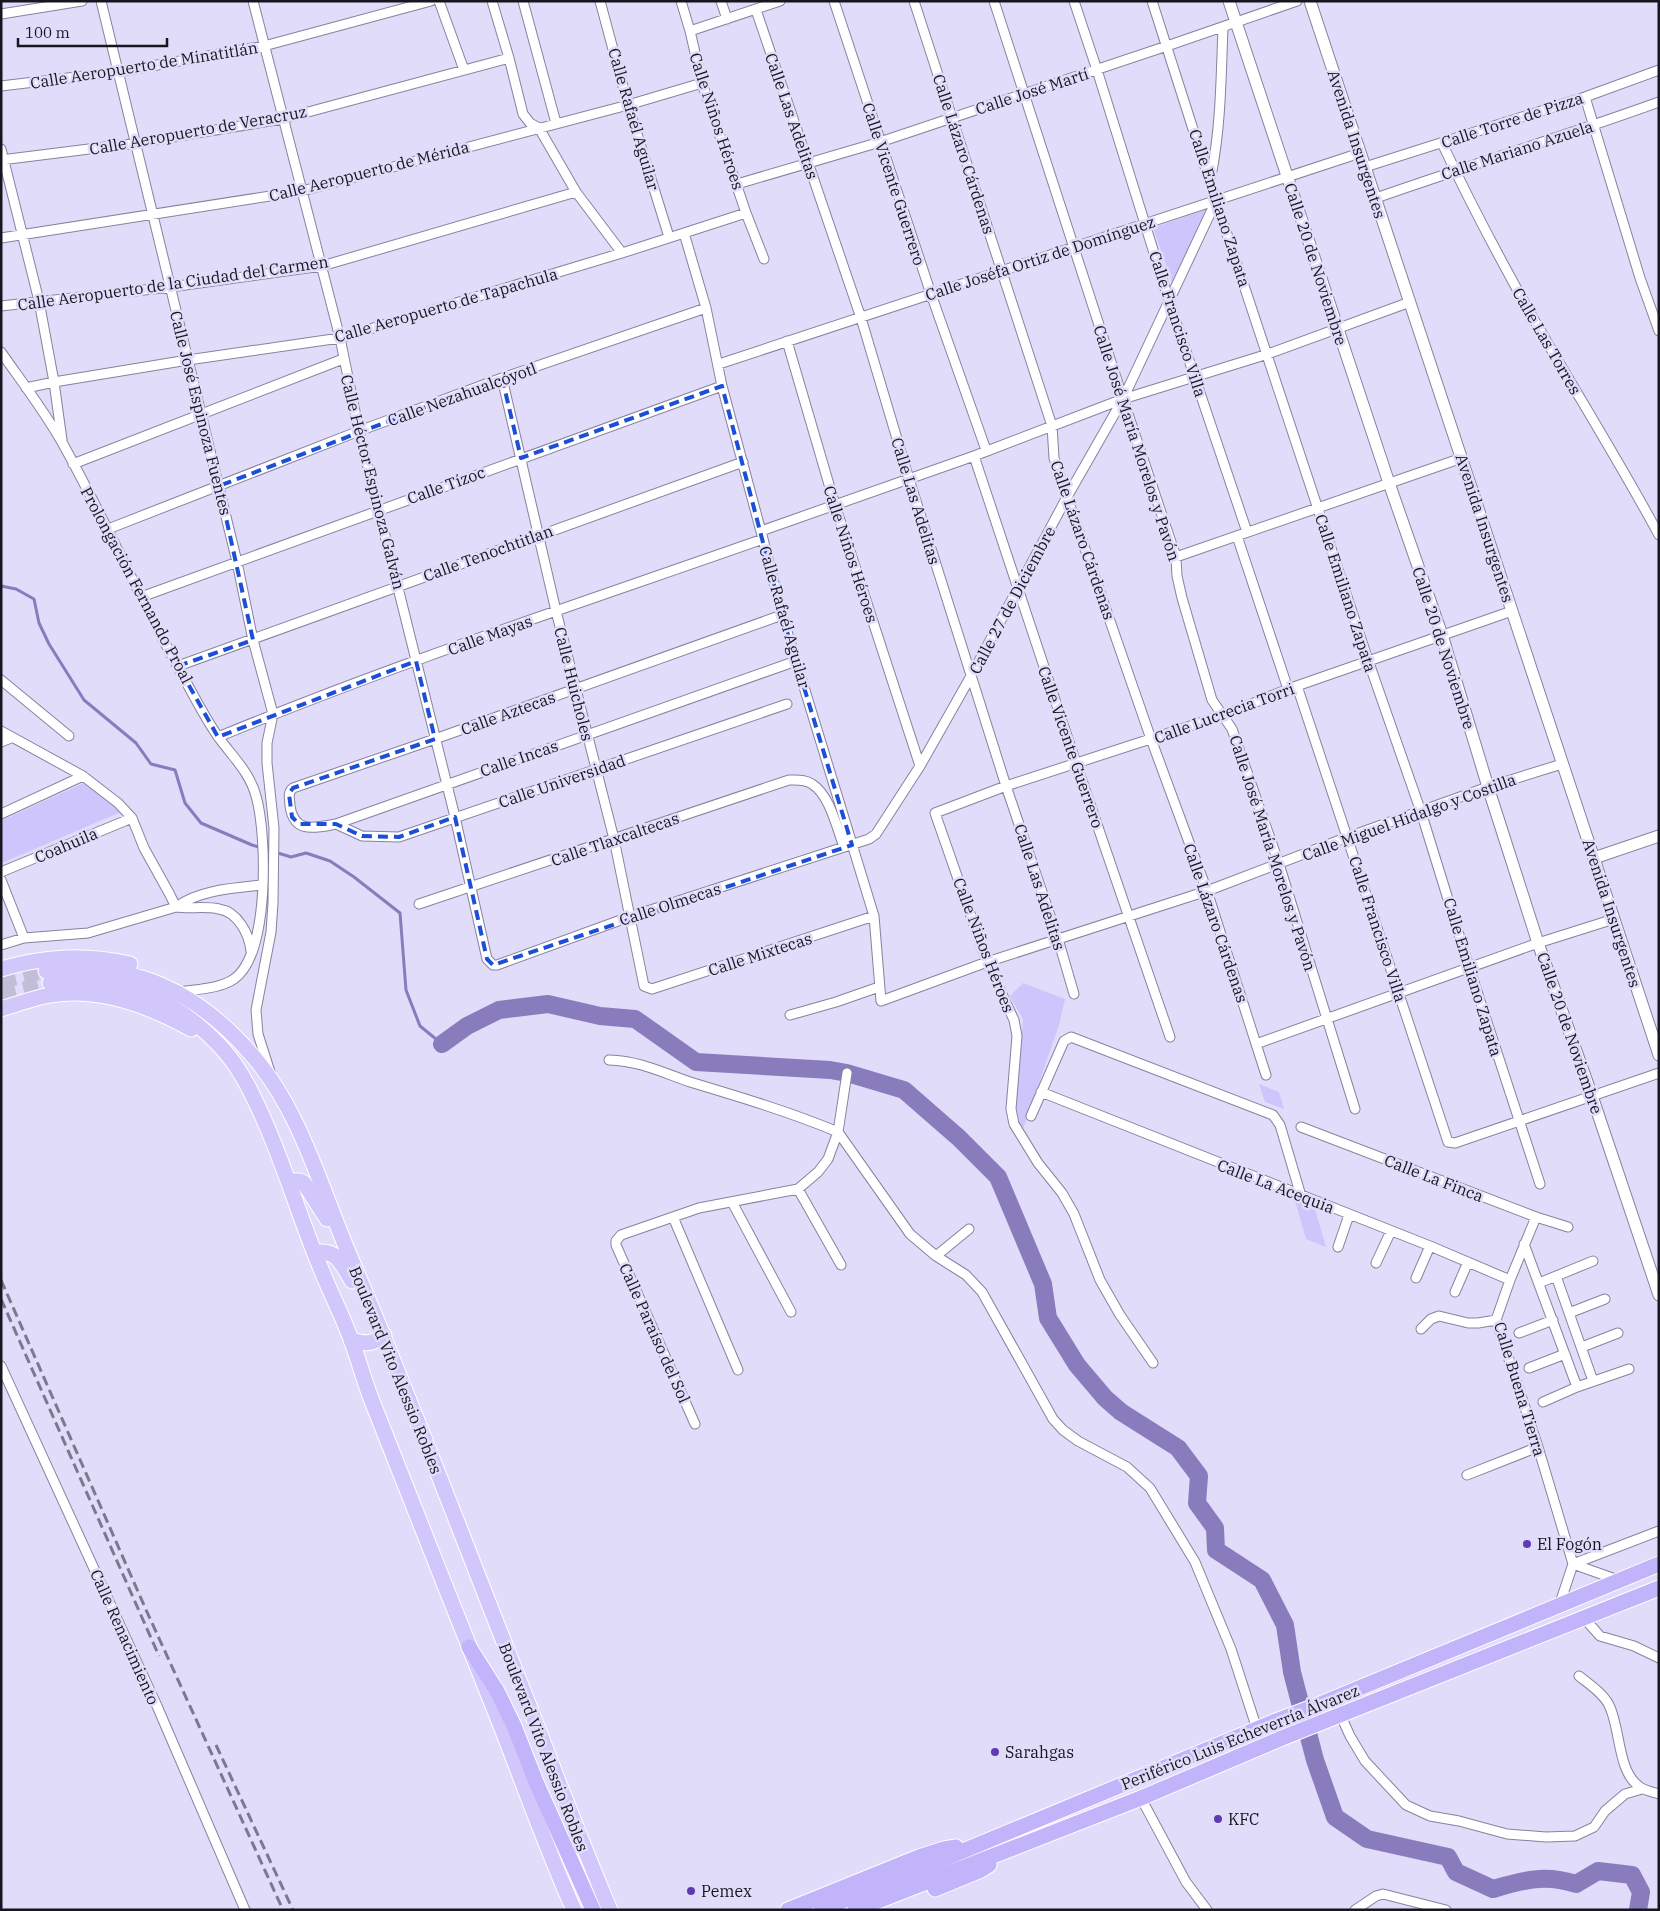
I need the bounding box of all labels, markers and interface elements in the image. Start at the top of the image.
scale bar [18,15,166,47]
text: 100 m [25,23,70,42]
street label: Calle Aeropuerto de Minatitlán [29,37,259,93]
street label: Calle Rafaél Aguilar [604,46,664,192]
street label: Calle Niños Héroes [685,50,749,192]
street label: Calle Las Adelitas [761,50,823,182]
street label: Calle José Martí [973,63,1091,119]
street label: Avenida Insurgentes [1324,67,1390,221]
street label: Calle Lázaro Cárdenas [929,72,999,236]
street label: Calle Torre de Pizza [1438,88,1586,152]
street label: Calle Vicente Guerrero [858,100,930,268]
street label: Calle Aeropuerto de Veracruz [88,101,308,159]
street label: Calle Mariano Azuela [1438,116,1596,184]
street label: Calle Emiliano Zapata [1185,127,1255,290]
street label: Calle Aeropuerto de Mérida [267,136,471,206]
street label: Calle 20 de Noviembre [1280,180,1352,348]
street label: Calle Joséfa Ortiz de Domínguez [922,211,1158,305]
street label: Calle Francisco Villa [1145,249,1211,400]
street label: Calle Aeropuerto de la Ciudad del Carmen [16,251,330,315]
street label: Calle Aeropuerto de Tapachula [332,263,560,346]
street label: Calle Las Torres [1508,284,1586,398]
street label: Calle José Espinoza Fuentes [166,309,236,517]
street label: Calle José María Morelos y Pavón [1089,323,1185,563]
street label: Calle Nezahualcóyotl [385,358,539,430]
street label: Calle Héctor Espinoza Galván [337,372,409,592]
street label: Calle Las Adelitas [887,435,945,567]
street label: Avenida Insurgentes [1452,451,1518,605]
street label: Calle Lázaro Cárdenas [1046,458,1120,622]
street label: Calle Tízoc [404,462,488,508]
street label: Prolongación Fernando Proal [77,483,198,687]
street label: Calle Niños Héroes [819,483,883,625]
street label: Calle Emiliano Zapata [1311,512,1381,675]
street label: Calle Tenochtitlan [420,520,556,586]
street label: Calle 27 de Diciembre [965,523,1059,677]
street label: Calle Rafaél Aguilar [755,544,815,690]
street label: Calle 20 de Noviembre [1408,564,1480,732]
street label: Calle Mayas [445,611,535,659]
street label: Calle Huicholes [550,625,598,743]
street label: Calle Vicente Guerrero [1034,663,1108,831]
street label: Calle Lucrecia Torri [1151,678,1297,748]
street label: Calle Aztecas [458,687,558,739]
street label: Calle José María Morelos y Pavón [1225,733,1321,973]
street label: Calle Incas [477,735,561,781]
street label: Calle Universidad [496,750,628,812]
street label: Calle Miguel Hidalgo y Costilla [1299,769,1519,865]
street label: Calle Tlaxcaltecas [548,808,682,870]
street label: Calle Las Adelitas [1010,821,1070,953]
street label: Coahuila [31,823,101,867]
street label: Avenida Insurgentes [1579,836,1645,990]
street label: Calle Lázaro Cárdenas [1179,841,1253,1005]
street label: Calle Francisco Villa [1345,854,1411,1005]
street label: Calle Niños Héroes [949,875,1019,1015]
street label: Calle Olmecas [617,878,723,930]
street label: Calle Emiliano Zapata [1439,895,1507,1059]
street label: Calle Mixtecas [706,928,814,980]
street label: Calle 20 de Noviembre [1533,950,1607,1116]
street label: Calle La Finca [1382,1150,1487,1206]
street label: Calle La Acequia [1215,1154,1338,1218]
street label: Calle Paraíso del Sol [615,1260,695,1406]
street label: Boulevard Vito Alessio Robles [345,1263,447,1477]
street label: Calle Buena Tierra [1490,1319,1550,1459]
place label: El Fogón [1537,1534,1602,1554]
marker: El Fogón [1521,1538,1533,1550]
street label: Calle Renacimiento [86,1566,164,1708]
street label: Boulevard Vito Alessio Robles [495,1640,593,1854]
street label: Periférico Luis Echeverría Álvarez [1118,1679,1362,1794]
place label: Sarahgas [1005,1742,1074,1762]
marker: Sarahgas [989,1746,1001,1758]
place label: KFC [1228,1809,1259,1829]
marker: KFC [1212,1813,1224,1825]
place label: Pemex [701,1881,752,1901]
marker: Pemex [685,1885,697,1897]

